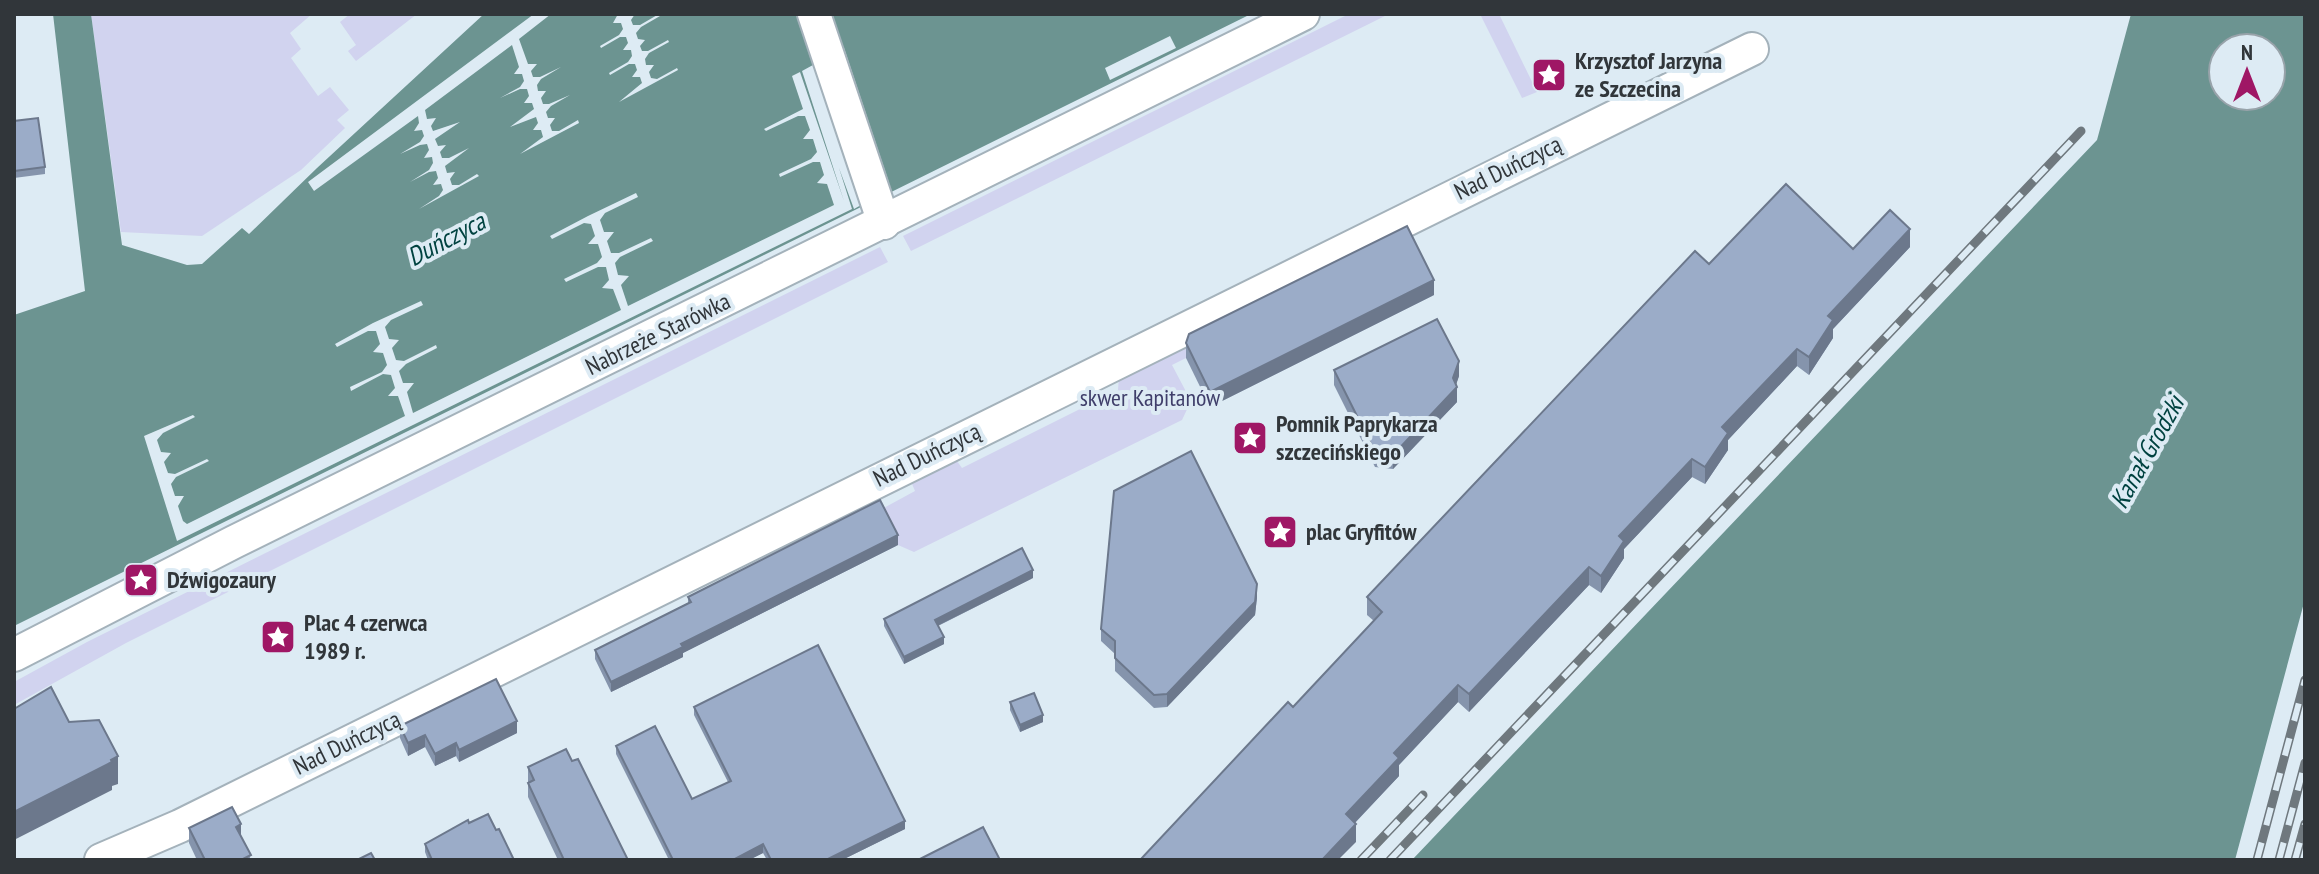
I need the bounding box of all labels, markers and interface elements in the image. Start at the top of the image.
north arrow [2207,32,2287,112]
text: N [2241,38,2253,66]
place label: Krzysztof Jarzyna ze Szczecina [1575,45,1722,104]
place icon: Krzysztof Jarzyna ze Szczecina [1530,56,1568,94]
street label: Nad Duńczycą [1449,128,1566,207]
water label: Duńczyca [401,204,492,273]
street label: Nabrzeże Starówka [580,285,735,382]
park label: skwer Kapitanów [1080,382,1221,413]
water label: Kanał Grodzki [2102,387,2193,514]
place label: Pomnik Paprykarza szczecińskiego [1276,408,1438,467]
street label: Nad Duńczycą [868,415,985,494]
place icon: Pomnik Paprykarza szczecińskiego [1231,419,1269,457]
place icon: plac Gryfitów [1261,513,1299,551]
place label: plac Gryfitów [1306,516,1417,547]
place icon: Dźwigozaury [122,561,160,599]
place label: Dźwigozaury [167,564,276,595]
place label: Plac 4 czerwca 1989 r. [304,607,428,666]
place icon: Plac 4 czerwca 1989 r. [259,618,297,656]
street label: Nad Duńczycą [288,703,405,782]

